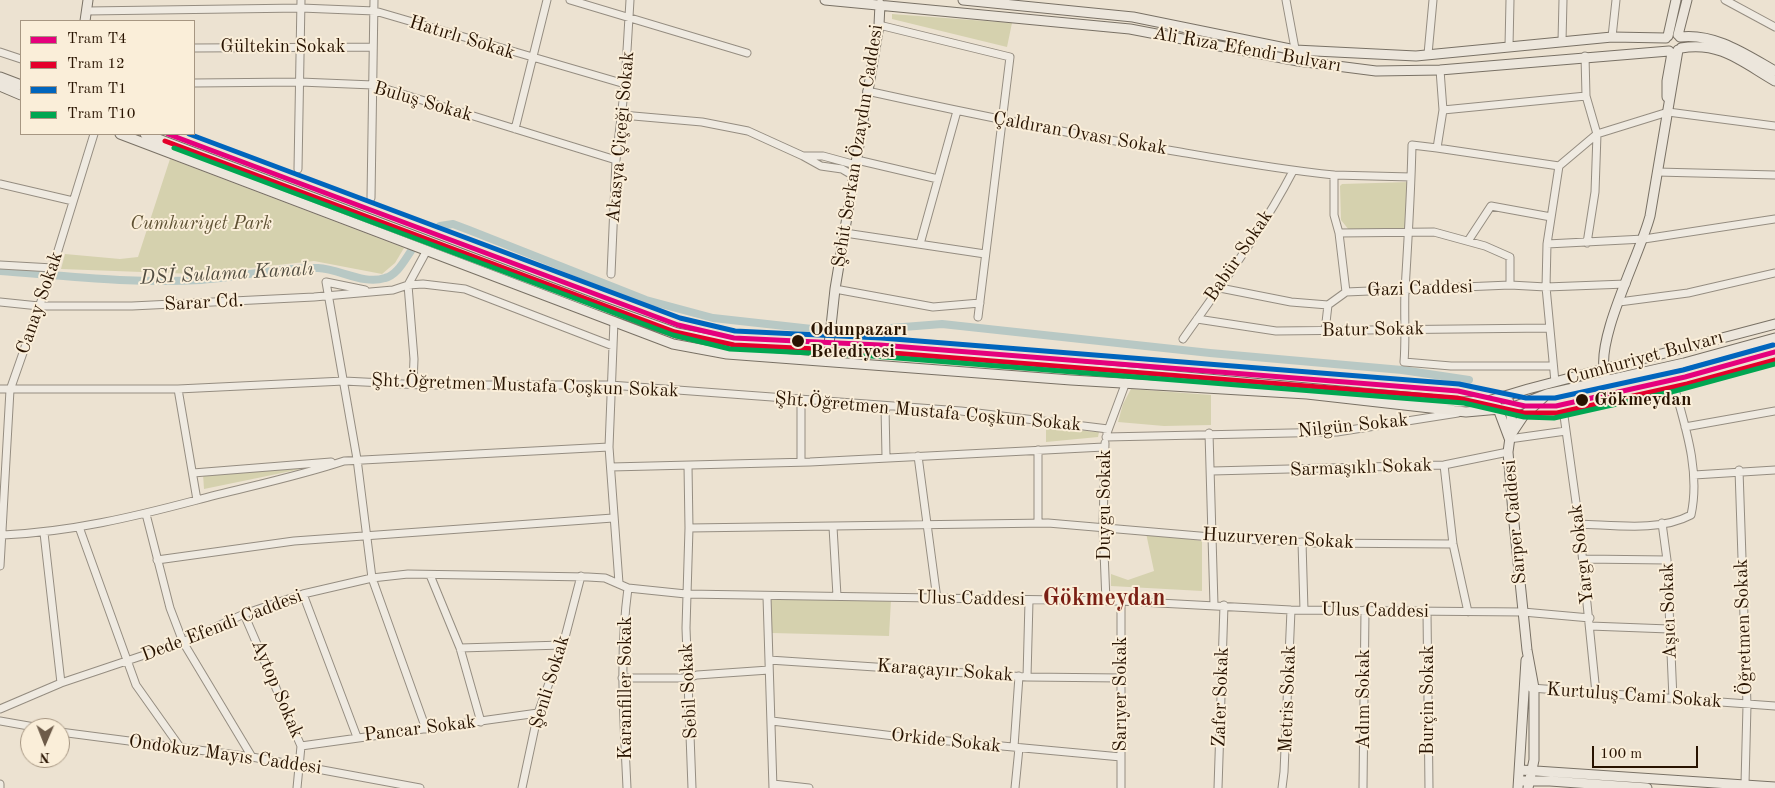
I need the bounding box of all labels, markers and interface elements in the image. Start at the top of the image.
street label: Hatırlı Sokak [406,11,518,65]
legend [20,20,195,135]
street label: Ali Rıza Efendi Bulvarı [1151,22,1343,78]
street label: Şehit Serkan Özaydın Caddesi [828,23,888,269]
text: Tram T4 [67,32,127,47]
street label: Gültekin Sokak [220,36,346,58]
street label: Akasya Çiçeği Sokak [602,50,640,224]
text: Tram 12 [67,57,125,72]
street label: Buluş Sokak [371,77,475,127]
text: Tram T1 [67,82,127,97]
text: Tram T10 [67,107,136,122]
street label: Çaldıran Ovası Sokak [991,107,1169,161]
street label: Babür Sokak [1200,206,1278,306]
park label: Cumhuriyet Park [130,213,272,235]
street label: Canay Sokak [12,249,68,357]
water label: DSİ Sulama Kanalı [139,257,315,291]
street label: Gazi Caddesi [1367,276,1473,302]
street label: Sarar Cd. [164,290,244,316]
street label: Batur Sokak [1321,318,1425,342]
place label: Odunpazarı Belediyesi [810,319,907,363]
street label: Cumhuriyet Bulvarı [1564,326,1726,390]
marker: Odunpazarı Belediyesi [790,333,806,349]
street label: Şht.Öğretmen Mustafa Coşkun Sokak [371,369,679,403]
street label: Şht.Öğretmen Mustafa Coşkun Sokak [774,387,1082,437]
place label: Gökmeydan [1594,389,1692,411]
marker: Gökmeydan [1574,392,1590,408]
street label: Nilgün Sokak [1297,409,1409,443]
street label: Duygu Sokak [1094,449,1116,561]
street label: Sarmaşıklı Sokak [1289,454,1433,482]
street label: Sarper Caddesi [1498,459,1532,585]
street label: Yargı Sokak [1565,503,1599,605]
street label: Huzurveren Sokak [1202,524,1354,554]
street label: Öğretmen Sokak [1730,558,1758,696]
street label: Aşıcı Sokak [1656,562,1682,660]
street label: Dede Efendi Caddesi [138,585,306,667]
district label: Gökmeydan [1042,585,1166,613]
street label: Ulus Caddesi [917,587,1025,611]
street label: Ulus Caddesi [1321,599,1429,623]
street label: Karanfiller Sokak [615,616,637,760]
street label: Şenli Sokak [525,632,575,732]
street label: Aytop Sokak [246,636,308,742]
street label: Sarıyer Sokak [1110,636,1132,752]
street label: Sebil Sokak [675,642,703,740]
street label: Metris Sokak [1275,645,1301,753]
street label: Burçin Sokak [1417,645,1439,755]
street label: Zafer Sokak [1208,647,1234,747]
street label: Adım Sokak [1353,649,1375,749]
street label: Karaçayır Sokak [876,655,1014,687]
street label: Kurtuluş Cami Sokak [1545,678,1723,714]
street label: Pancar Sokak [363,711,477,747]
north arrow [20,718,70,768]
street label: Orkide Sokak [890,724,1002,758]
street label: Ondokuz Mayıs Caddesi [127,730,323,780]
scale bar [1595,736,1701,768]
text: 100 m [1600,747,1642,762]
text: N [39,750,50,764]

